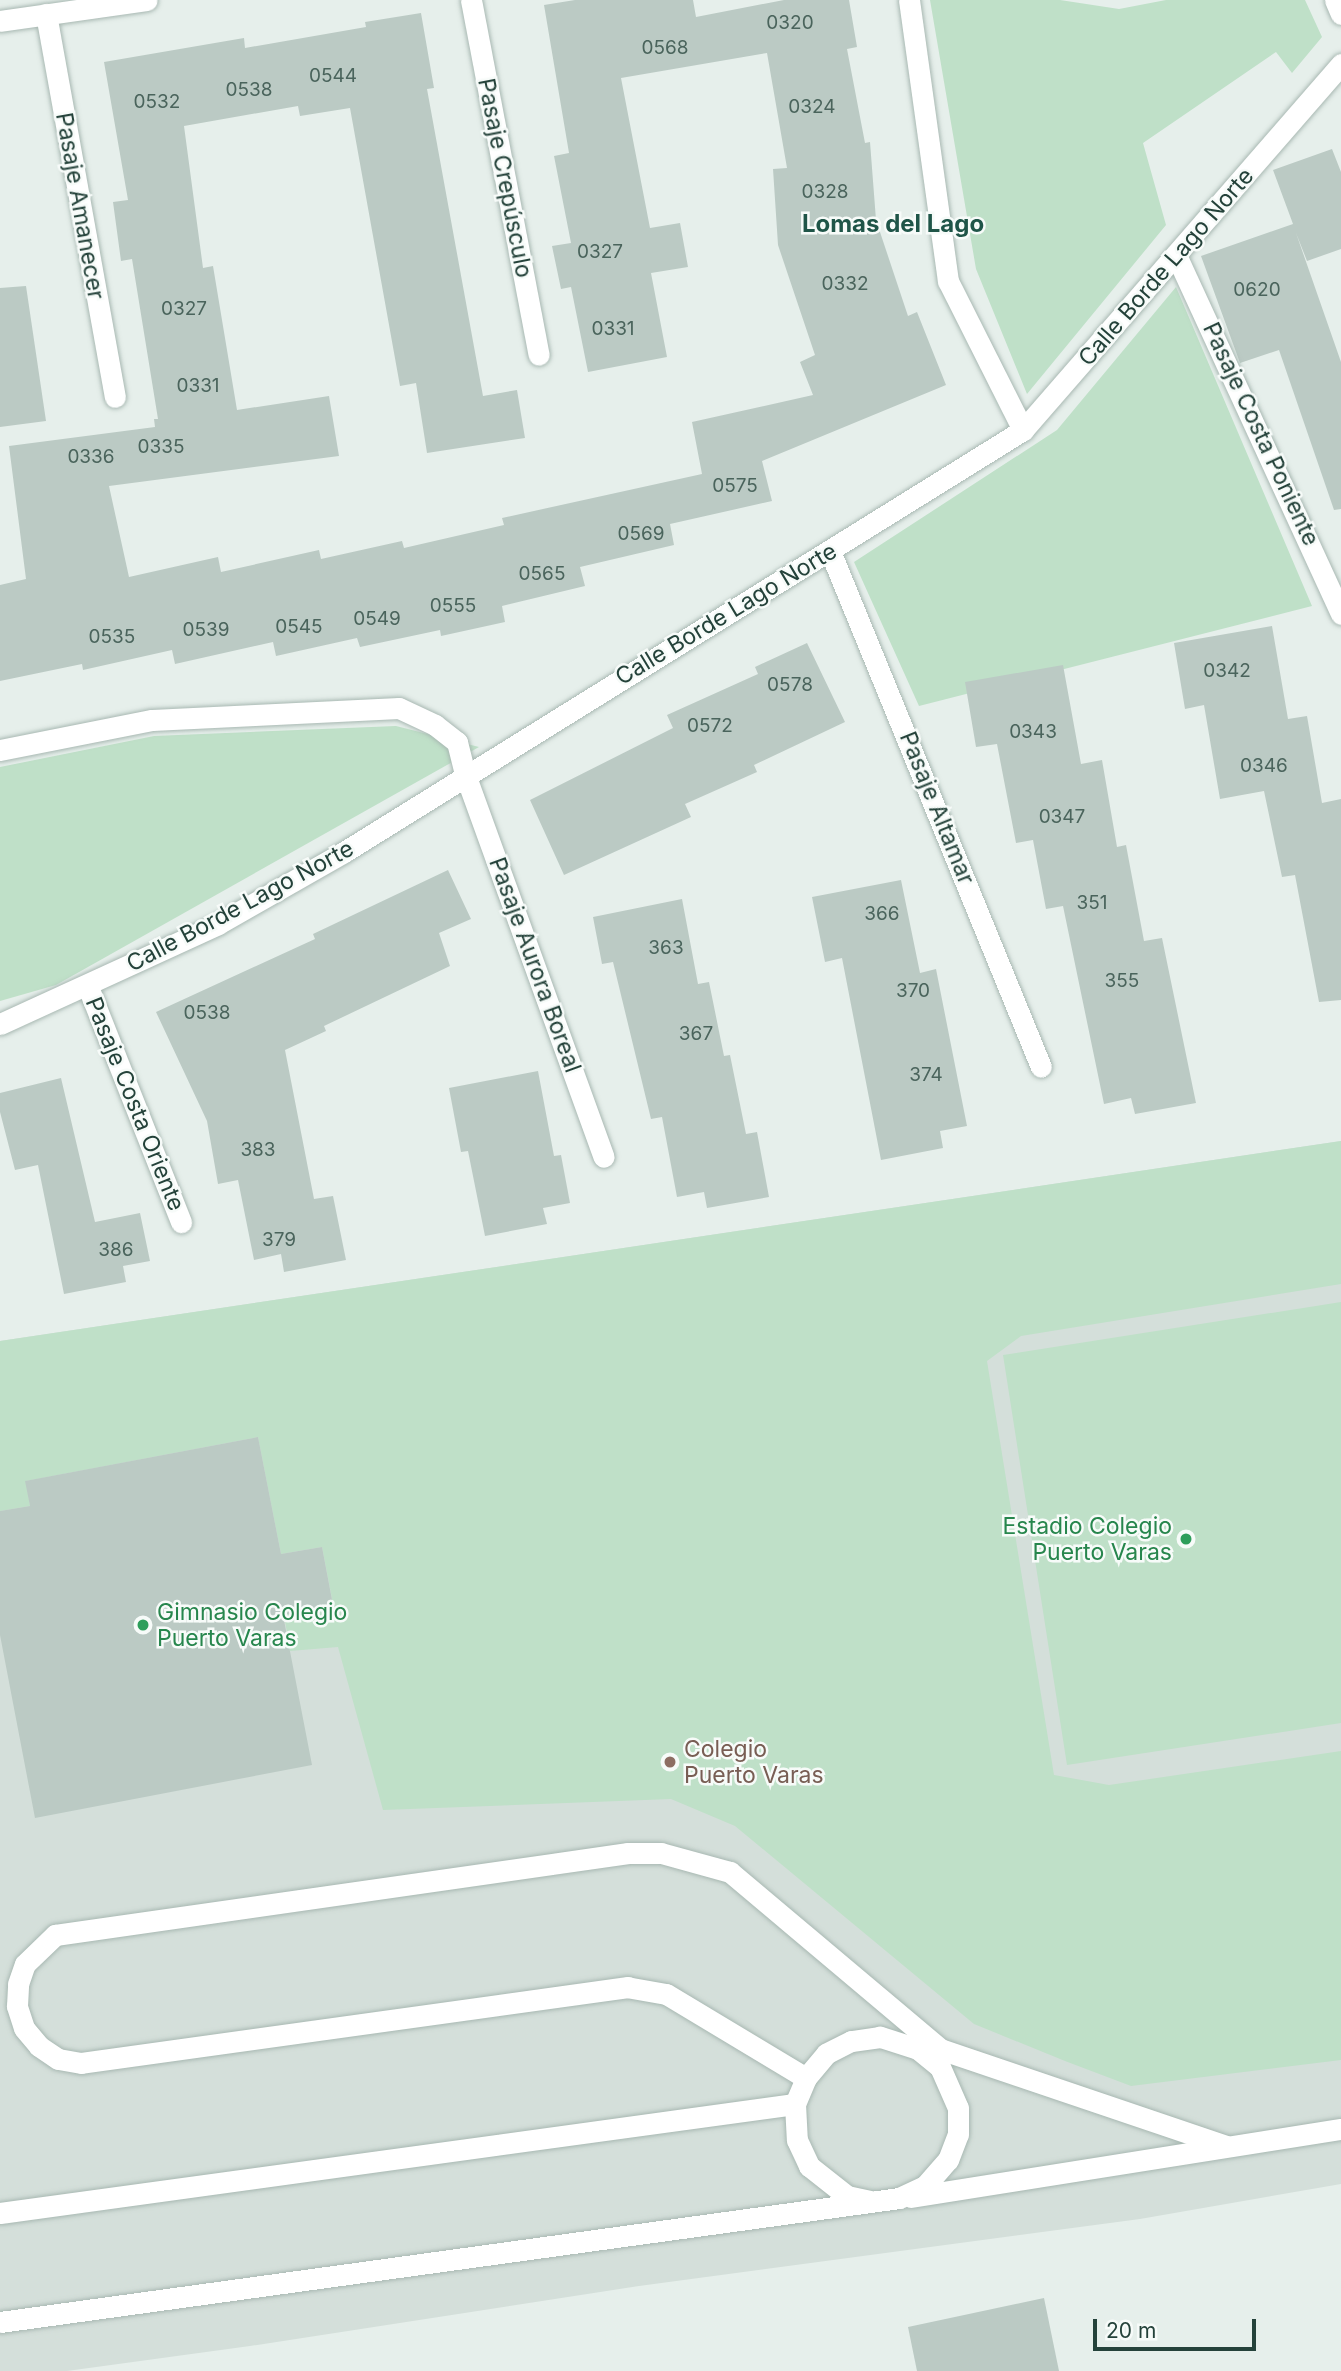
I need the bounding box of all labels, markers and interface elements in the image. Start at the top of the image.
house number: 0320 [766,12,814,34]
house number: 0568 [641,37,689,59]
house number: 0544 [309,65,357,87]
street label: Pasaje Crepúsculo [472,76,538,280]
house number: 0538 [225,79,273,101]
house number: 0532 [134,91,180,113]
house number: 0324 [788,96,836,118]
street label: Pasaje Amanecer [50,110,110,302]
street label: Calle Borde Lago Norte [1073,162,1259,372]
house number: 0328 [801,181,849,203]
district label: Lomas del Lago [802,210,984,238]
house number: 0327 [577,241,623,263]
house number: 0332 [821,273,869,295]
house number: 0620 [1233,279,1281,301]
house number: 0327 [161,298,207,320]
house number: 0331 [591,318,635,340]
street label: Pasaje Costa Poniente [1197,318,1325,550]
house number: 0331 [176,375,220,397]
house number: 0335 [137,436,185,458]
house number: 0336 [67,446,115,468]
house number: 0575 [712,475,758,497]
house number: 0569 [617,523,665,545]
street label: Calle Borde Lago Norte [610,537,842,691]
house number: 0565 [519,563,565,585]
house number: 0555 [430,595,476,617]
house number: 0549 [353,608,401,630]
house number: 0545 [275,616,323,638]
house number: 0539 [182,619,230,641]
house number: 0535 [89,626,135,648]
house number: 0342 [1203,660,1251,682]
house number: 0578 [767,674,813,696]
house number: 0572 [687,715,733,737]
house number: 0343 [1009,721,1057,743]
street label: Pasaje Altamar [894,728,980,888]
house number: 0346 [1240,755,1288,777]
house number: 0347 [1039,806,1085,828]
street label: Calle Borde Lago Norte [122,834,358,978]
street label: Pasaje Aurora Boreal [483,854,587,1076]
house number: 351 [1076,892,1108,914]
house number: 366 [864,903,900,925]
house number: 363 [648,937,684,959]
house number: 355 [1105,970,1139,992]
house number: 370 [896,980,930,1002]
street label: Pasaje Costa Oriente [80,993,190,1215]
house number: 0538 [183,1002,231,1024]
house number: 367 [679,1023,713,1045]
house number: 374 [909,1064,943,1086]
house number: 383 [240,1139,276,1161]
house number: 379 [262,1229,296,1251]
house number: 386 [98,1239,134,1261]
place label: Estadio Colegio Puerto Varas [1003,1512,1172,1566]
marker: Estadio Colegio Puerto Varas [1178,1531,1194,1547]
place label: Gimnasio Colegio Puerto Varas [157,1598,347,1652]
marker: Gimnasio Colegio Puerto Varas [135,1617,151,1633]
place label: Colegio Puerto Varas [684,1735,824,1789]
marker: Colegio Puerto Varas [662,1754,678,1770]
scale bar [1096,2304,1259,2348]
text: 20 m [1106,2318,1156,2343]

